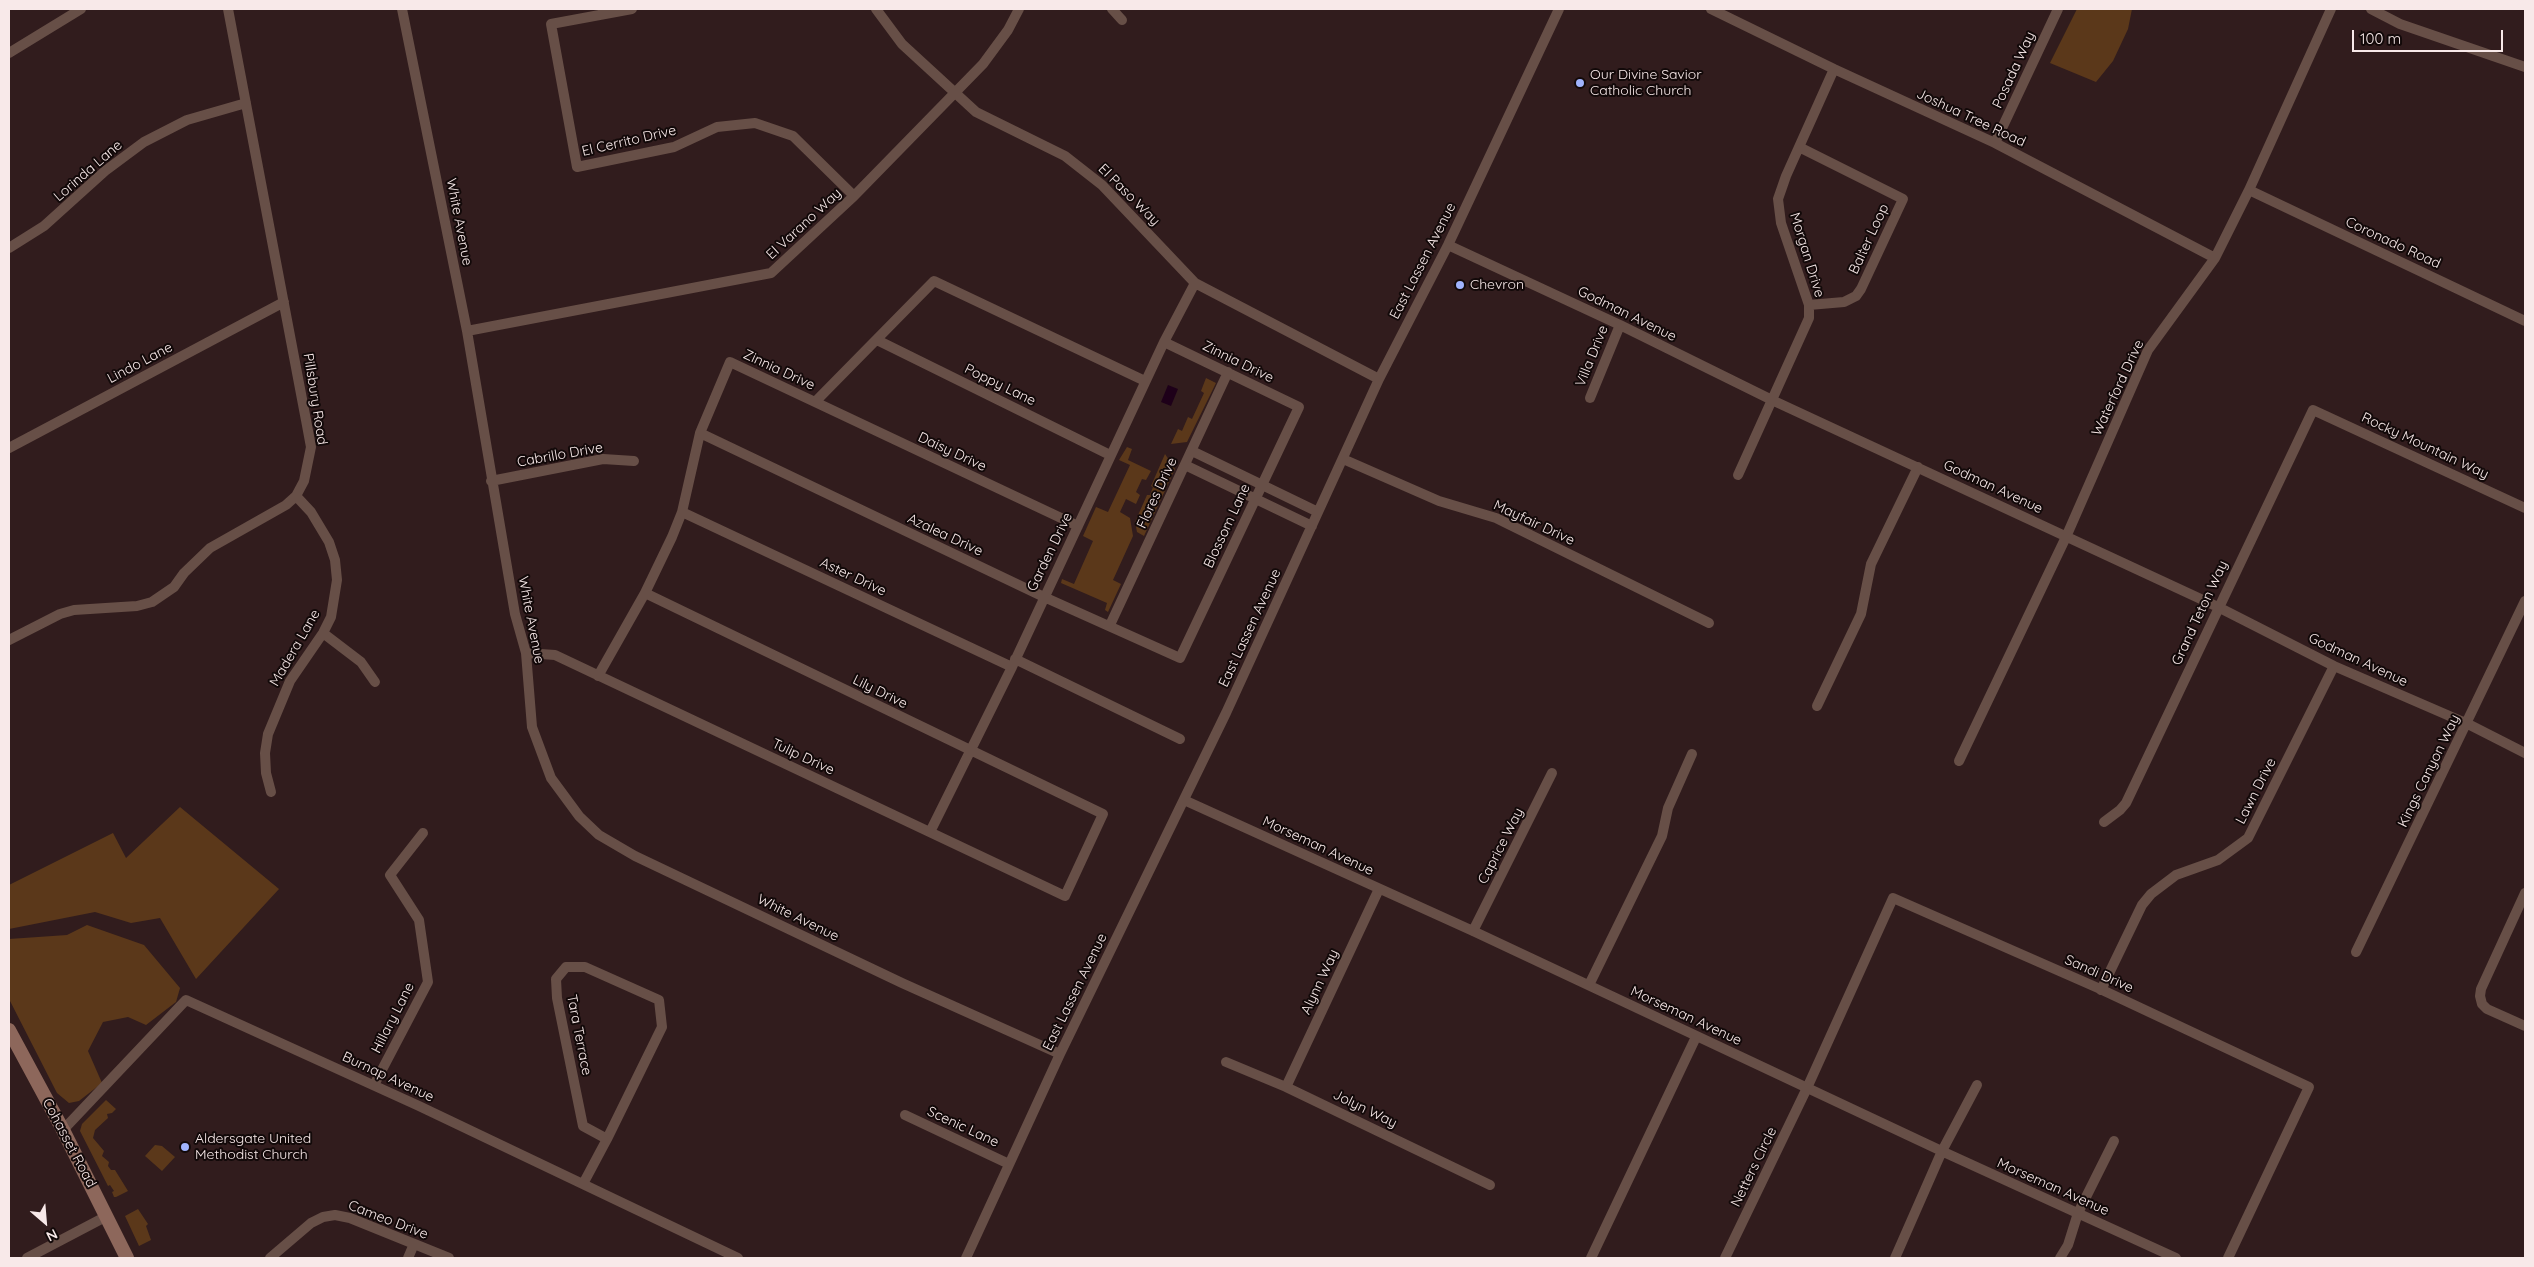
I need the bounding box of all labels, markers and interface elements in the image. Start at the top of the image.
scale bar [2354,20,2505,52]
street label: Posada Way [1989,29,2039,111]
text: 100 m [2360,29,2401,48]
place label: Our Divine Savior Catholic Church [1590,67,1702,100]
marker: Our Divine Savior Catholic Church [1574,77,1586,89]
street label: Joshua Tree Road [1914,85,2028,151]
street label: El Cerrito Drive [580,122,678,160]
street label: Lorinda Lane [50,137,126,205]
street label: El Paso Way [1095,161,1163,229]
street label: White Avenue [442,177,476,267]
street label: El Varano Way [763,185,845,263]
street label: East Lassen Avenue [1386,200,1460,322]
street label: Balter Loop [1845,201,1893,277]
street label: Morgan Drive [1786,210,1828,300]
street label: Coronado Road [2343,214,2443,272]
place label: Chevron [1470,277,1524,293]
marker: Chevron [1454,279,1466,291]
street label: Godman Avenue [1575,283,1679,345]
street label: Villa Drive [1572,323,1612,389]
street label: Waterford Drive [2088,337,2148,439]
street label: Zinnia Drive [1200,338,1276,386]
street label: Lindo Lane [105,339,175,387]
street label: Zinnia Drive [740,346,818,394]
street label: Pillsbury Road [299,352,331,446]
street label: Poppy Lane [962,360,1038,410]
street label: Rocky Mountain Way [2359,409,2491,483]
street label: Daisy Drive [915,429,989,475]
street label: Cabrillo Drive [516,439,604,471]
street label: Flores Drive [1133,455,1181,531]
street label: Godman Avenue [1941,457,2045,517]
street label: Blossom Lane [1200,481,1254,571]
street label: Mayfair Drive [1491,497,1577,549]
street label: Azalea Drive [905,510,985,560]
street label: Garden Drive [1024,510,1076,594]
street label: Aster Drive [817,554,889,600]
street label: Grand Teton Way [2168,558,2232,668]
street label: East Lassen Avenue [1215,566,1285,690]
street label: White Avenue [514,575,548,665]
street label: Madera Lane [266,607,324,689]
street label: Godman Avenue [2306,630,2410,690]
street label: Lily Drive [850,672,910,712]
street label: Kings Canyon Way [2394,712,2464,830]
street label: Tulip Drive [769,735,837,779]
street label: Lawn Drive [2232,755,2280,827]
street label: Caprice Way [1475,805,1527,887]
street label: Morseman Avenue [1260,813,1376,879]
street label: White Avenue [754,891,842,945]
street label: East Lassen Avenue [1039,931,1111,1053]
street label: Alynn Way [1298,947,1342,1017]
street label: Sandi Drive [2062,951,2136,997]
street label: Hillary Lane [368,980,418,1056]
street label: Morseman Avenue [1628,983,1744,1049]
street label: Tara Terrace [563,993,595,1077]
street label: Burnap Avenue [339,1048,437,1106]
street label: Jolyn Way [1330,1086,1400,1132]
street label: Cohasset Road [38,1096,100,1190]
street label: Scenic Lane [925,1103,1001,1151]
street label: Netters Circle [1727,1124,1781,1210]
place label: Aldersgate United Methodist Church [195,1131,311,1164]
marker: Aldersgate United Methodist Church [179,1141,191,1153]
street label: Morseman Avenue [1994,1155,2112,1219]
north arrow [20,1197,70,1247]
street label: Cameo Drive [346,1197,430,1243]
text: N [43,1225,60,1246]

